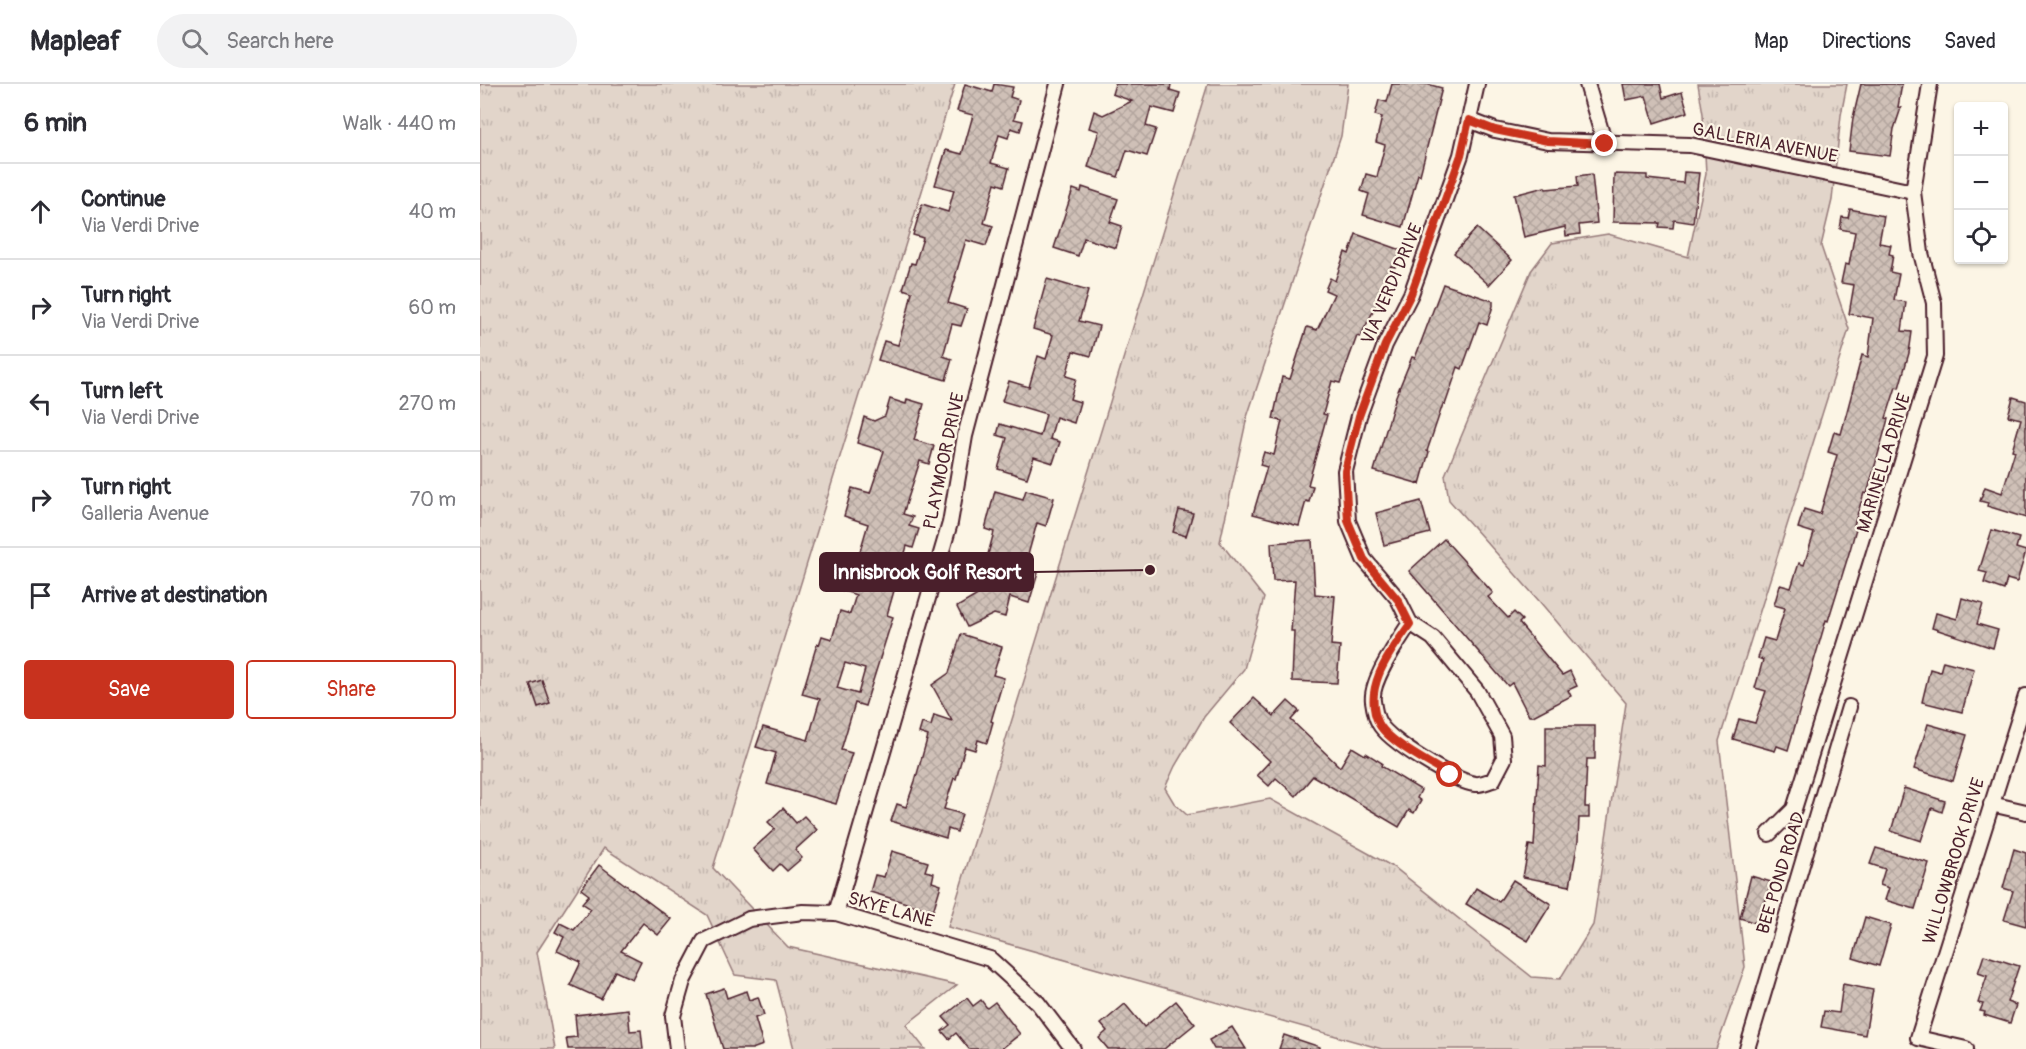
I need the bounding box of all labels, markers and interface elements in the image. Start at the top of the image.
search box [157,14,577,68]
text: Mapleaf [30,24,121,59]
icon: search [178,25,211,58]
text: Search here [226,27,334,55]
text: Map [1754,28,1789,55]
text: Directions [1822,28,1911,55]
text: Saved [1944,28,1996,55]
map controls [1954,102,2008,264]
button: + [1954,102,2008,156]
text: 6 min [24,107,87,139]
text: Walk · 440 m [342,111,456,136]
street label: GALLERIA AVENUE [1690,118,1840,168]
route end [1591,130,1617,156]
button: − [1954,156,2008,210]
text: Continue [81,185,165,213]
icon: ahead [24,195,57,228]
text: 40 m [409,199,456,224]
button: locate [1954,210,2008,264]
text: Via Verdi Drive [81,213,199,238]
street label: VIA VERDI DRIVE [1356,220,1428,348]
text: Turn right [81,281,171,309]
icon: right [24,291,57,324]
text: 60 m [409,295,456,320]
text: Via Verdi Drive [81,309,199,334]
text: Turn left [81,377,163,405]
icon: left [24,387,57,420]
street label: PLAYMOOR DRIVE [918,390,970,532]
text: 270 m [398,391,456,416]
street label: MARINELLA DRIVE [1852,391,1916,535]
text: Via Verdi Drive [81,405,199,430]
text: Turn right [81,473,171,501]
icon: right [24,483,57,516]
text: 70 m [410,487,456,512]
text: Galleria Avenue [81,501,209,526]
callout: Innisbrook Golf Resort [820,553,1033,591]
text: Innisbrook Golf Resort [832,560,1022,585]
icon: arrive [24,579,57,612]
text: Arrive at destination [81,581,267,609]
button: Save [24,660,234,719]
button: Share [246,660,456,719]
route start [1436,761,1462,787]
street label: WILLOWBROOK DRIVE [1918,775,1990,947]
street label: BEE POND ROAD [1752,809,1810,937]
street label: SKYE LANE [845,887,937,933]

